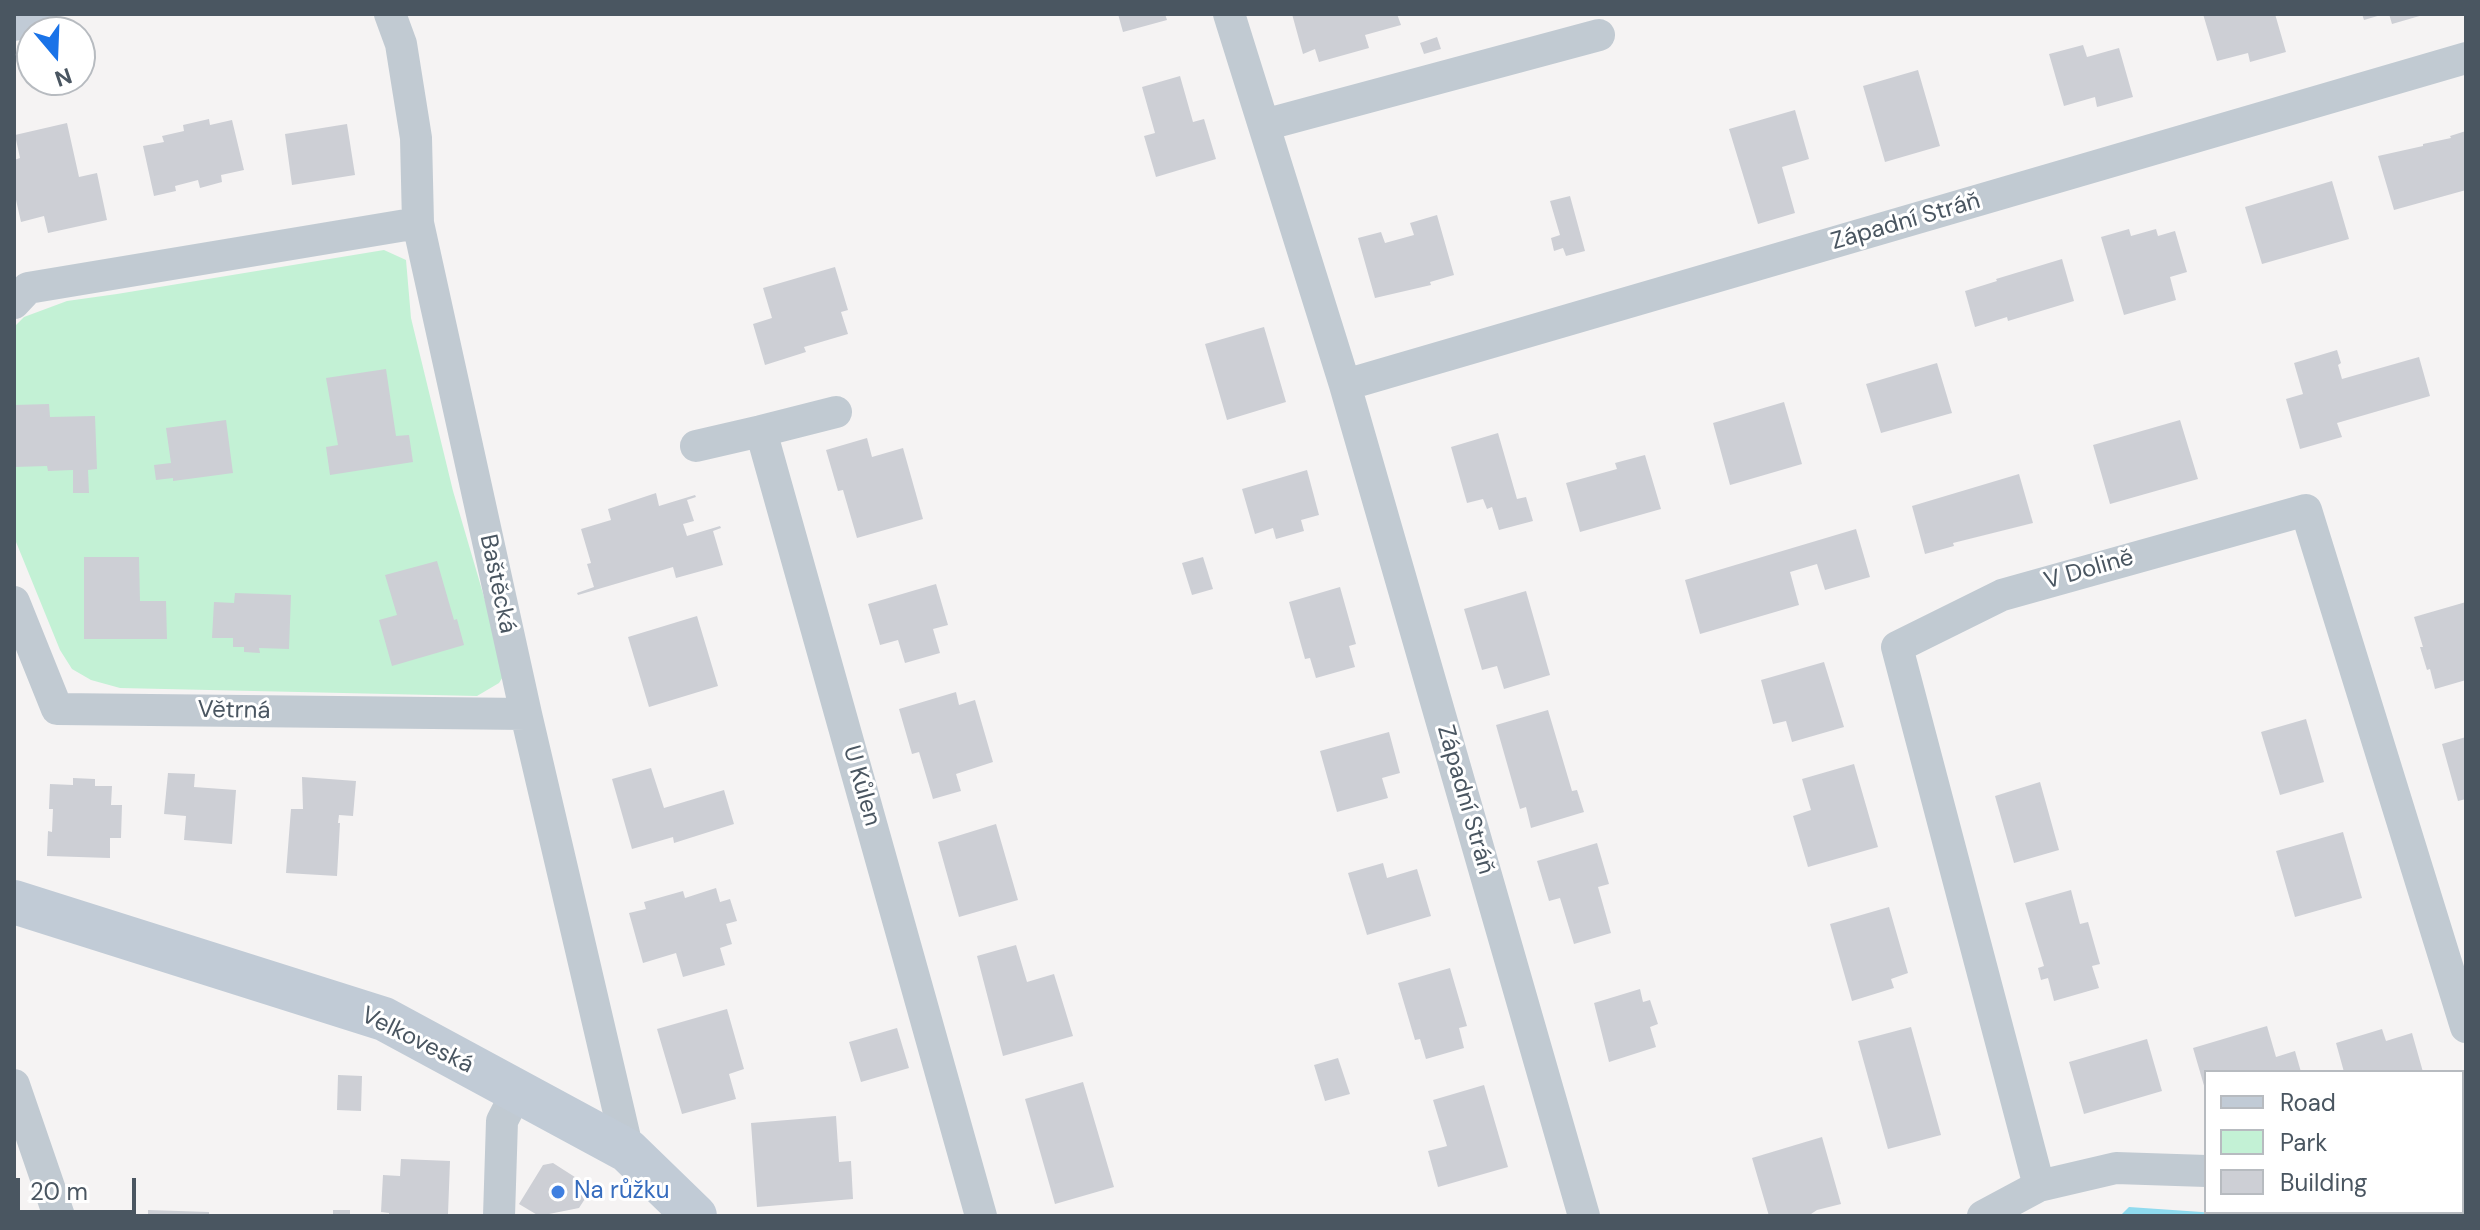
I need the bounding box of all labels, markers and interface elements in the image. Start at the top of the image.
north arrow [16,16,96,96]
text: N [51,61,76,94]
street label: Západní Stráň [1828,187,1984,257]
street label: Baštěcká [472,532,522,636]
street label: V Dolině [2041,544,2137,596]
street label: Větrná [197,696,271,726]
street label: Západní Stráň [1430,722,1500,878]
street label: U Kůlen [836,743,886,829]
street label: Velkoveská [356,1002,478,1080]
legend [2204,1070,2464,1214]
text: Road [2280,1087,2336,1118]
text: Park [2280,1127,2327,1158]
scale bar [20,1162,140,1212]
text: Building [2280,1167,2367,1198]
text: 20 m [30,1176,88,1207]
place label: Na růžku [574,1178,669,1206]
marker: Na růžku [549,1183,567,1201]

